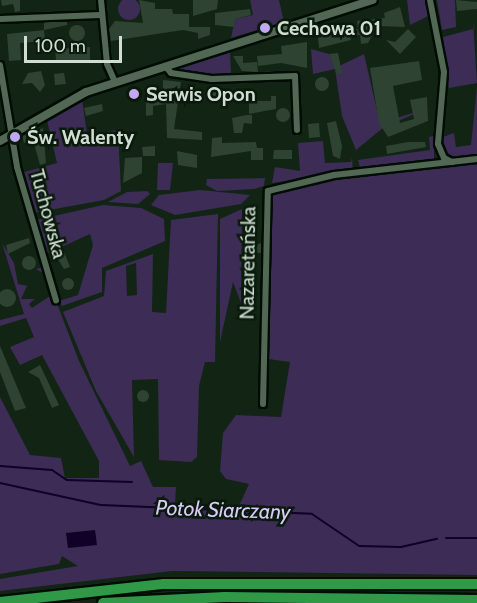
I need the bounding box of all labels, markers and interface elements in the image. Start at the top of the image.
place label: Cechowa 01 [277,16,381,40]
marker: Cechowa 01 [258,21,272,35]
scale bar [27,24,124,62]
text: 100 m [35,35,86,57]
place label: Serwis Opon [146,82,256,106]
marker: Serwis Opon [127,87,141,101]
place label: Św. Walenty [27,125,134,149]
marker: Św. Walenty [8,130,22,144]
street label: Tuchowska [25,167,71,261]
street label: Nazaretańska [235,206,261,320]
water label: Potok Siarczany [155,495,291,525]

